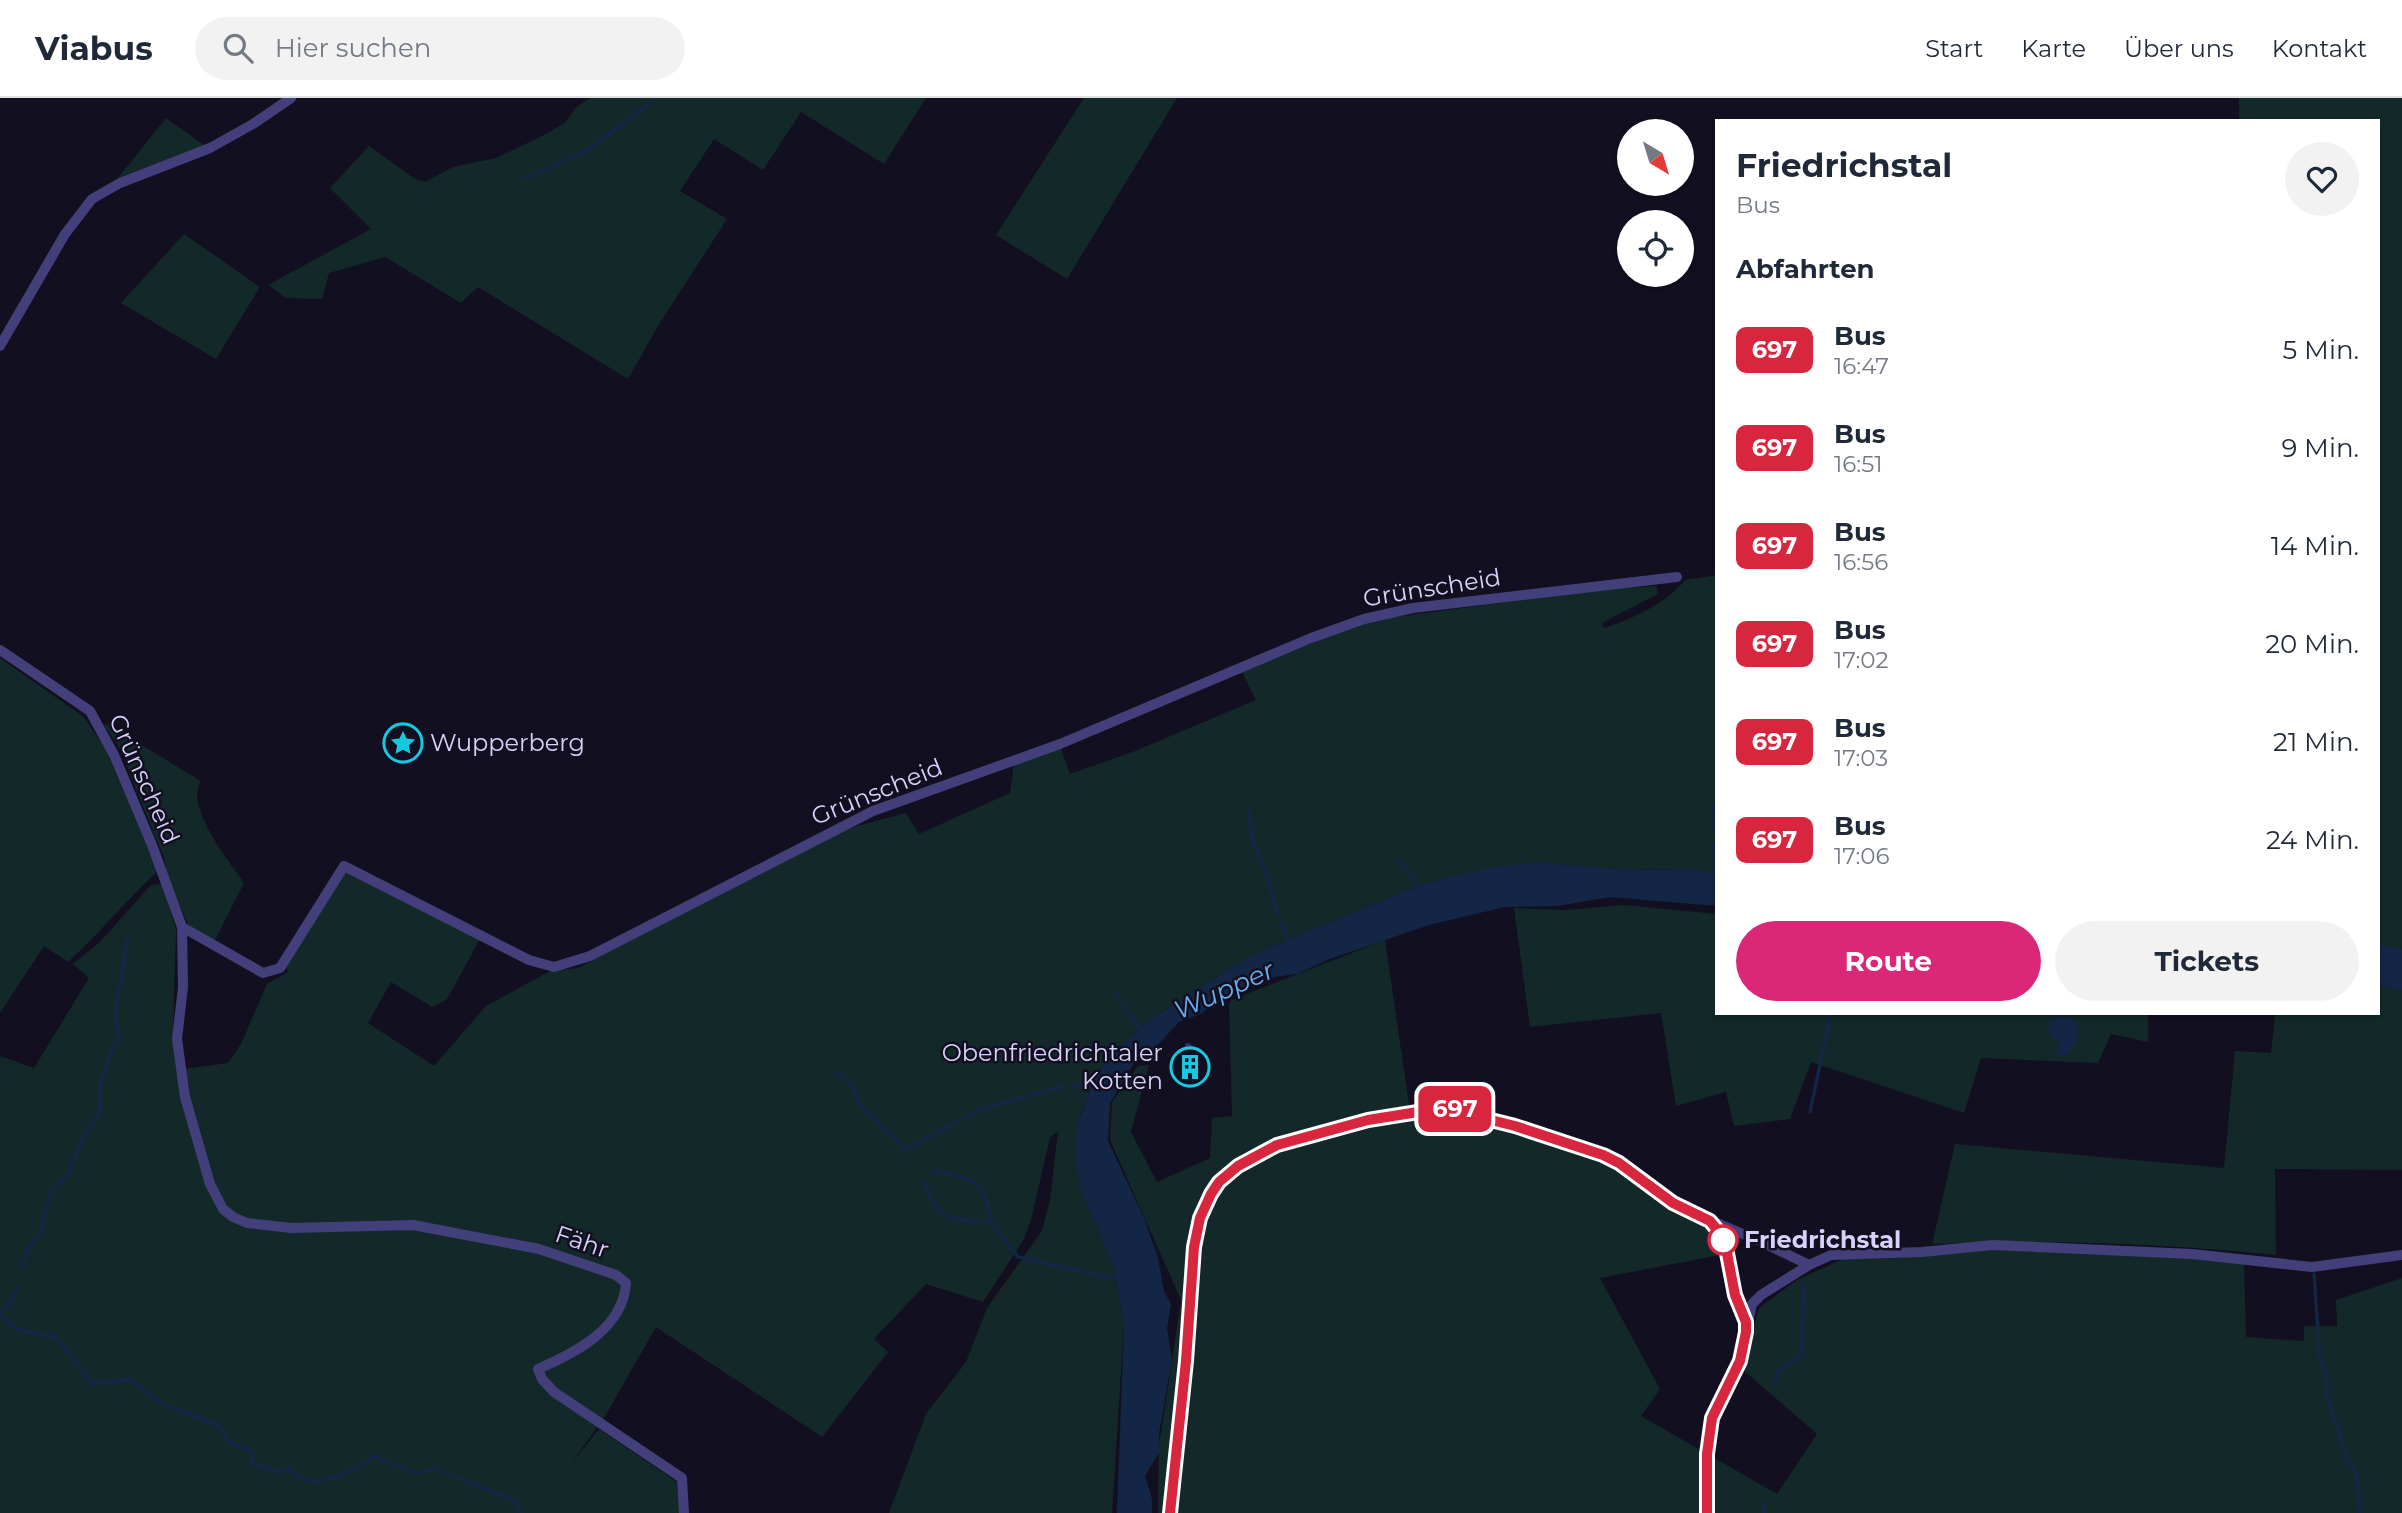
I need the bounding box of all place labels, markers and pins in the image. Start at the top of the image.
place icon: Wupperberg [382,722,424,764]
place label: Wupperberg [430,728,585,757]
place label: Obenfriedrichtaler Kotten [942,1038,1163,1095]
building icon: Obenfriedrichtaler Kotten [1169,1046,1211,1088]
marker: Friedrichstal [1708,1225,1738,1255]
place label: Friedrichstal [1744,1225,1901,1254]

